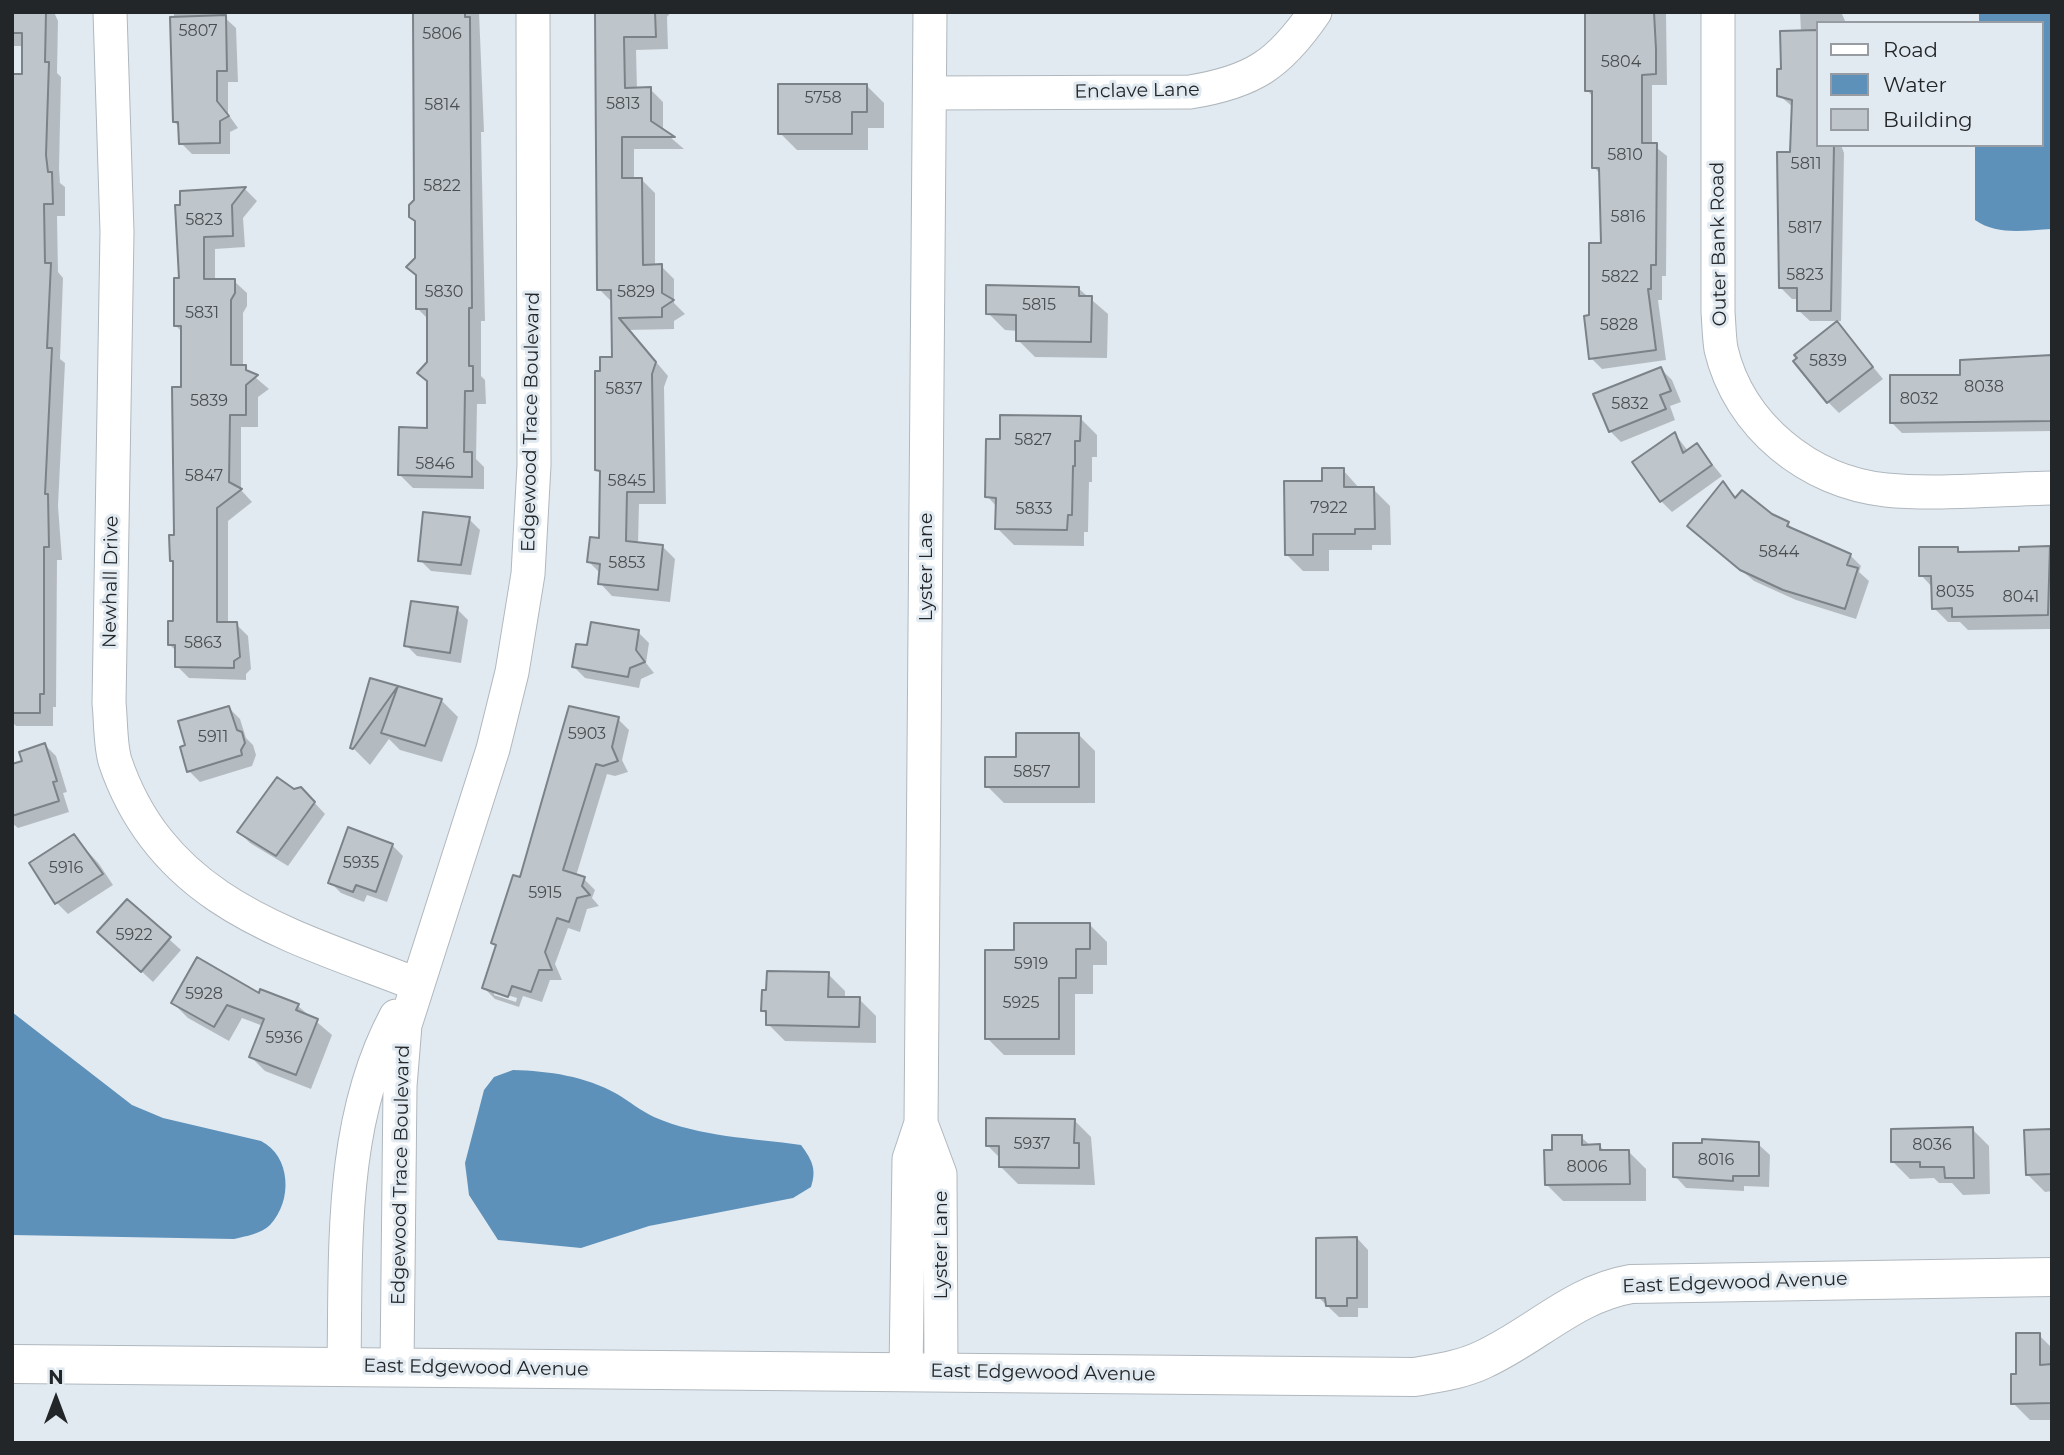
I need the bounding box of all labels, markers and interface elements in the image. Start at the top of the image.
house number: 5807 [178,21,218,41]
legend [1815,21,2043,147]
house number: 5806 [422,24,462,44]
text: Road [1883,37,1938,62]
house number: 5804 [1601,52,1641,72]
text: Water [1883,72,1947,97]
street label: Enclave Lane [1074,79,1200,103]
house number: 5758 [804,88,842,108]
house number: 5813 [606,94,640,114]
house number: 5814 [424,95,460,115]
text: Building [1883,107,1973,132]
house number: 5810 [1607,145,1643,165]
house number: 5811 [1791,154,1821,174]
street label: Outer Bank Road [1706,162,1732,326]
house number: 5822 [423,176,461,196]
house number: 5816 [1611,207,1645,227]
house number: 5823 [185,210,223,230]
house number: 5817 [1788,218,1822,238]
house number: 5823 [1786,265,1824,285]
house number: 5822 [1601,267,1639,287]
house number: 5830 [425,282,463,302]
house number: 5829 [617,282,655,302]
street label: Edgewood Trace Boulevard [517,292,545,552]
house number: 5815 [1022,295,1056,315]
house number: 5831 [185,303,219,323]
house number: 5828 [1600,315,1638,335]
house number: 5839 [1809,351,1847,371]
house number: 8038 [1964,377,2004,397]
house number: 5837 [605,379,643,399]
house number: 8032 [1900,389,1938,409]
house number: 5839 [190,391,228,411]
house number: 5832 [1611,394,1649,414]
house number: 5827 [1014,430,1052,450]
house number: 5846 [415,454,455,474]
house number: 5847 [185,466,223,486]
house number: 5845 [608,471,646,491]
house number: 7922 [1310,498,1348,518]
house number: 5833 [1015,499,1053,519]
street label: Lyster Lane [915,513,937,621]
street label: Newhall Drive [98,516,124,648]
house number: 5844 [1759,542,1799,562]
house number: 5853 [608,553,646,573]
house number: 8035 [1936,582,1974,602]
house number: 8041 [2003,587,2039,607]
house number: 5863 [184,633,222,653]
house number: 5903 [568,724,606,744]
house number: 5911 [198,727,228,747]
house number: 5857 [1013,762,1051,782]
house number: 5935 [343,853,379,873]
house number: 5916 [49,858,83,878]
house number: 5915 [528,883,562,903]
house number: 5922 [116,925,152,945]
house number: 5919 [1014,954,1048,974]
house number: 5928 [185,984,223,1004]
house number: 5925 [1003,993,1039,1013]
house number: 5936 [265,1028,303,1048]
street label: Edgewood Trace Boulevard [387,1045,415,1305]
house number: 5937 [1014,1134,1050,1154]
house number: 8036 [1912,1135,1952,1155]
house number: 8016 [1698,1150,1734,1170]
house number: 8006 [1566,1157,1608,1177]
street label: Lyster Lane [930,1191,952,1299]
street label: East Edgewood Avenue [1622,1268,1848,1298]
street label: East Edgewood Avenue [363,1355,589,1381]
street label: East Edgewood Avenue [930,1360,1156,1386]
north arrow [21,1364,91,1434]
text: N [48,1366,64,1389]

